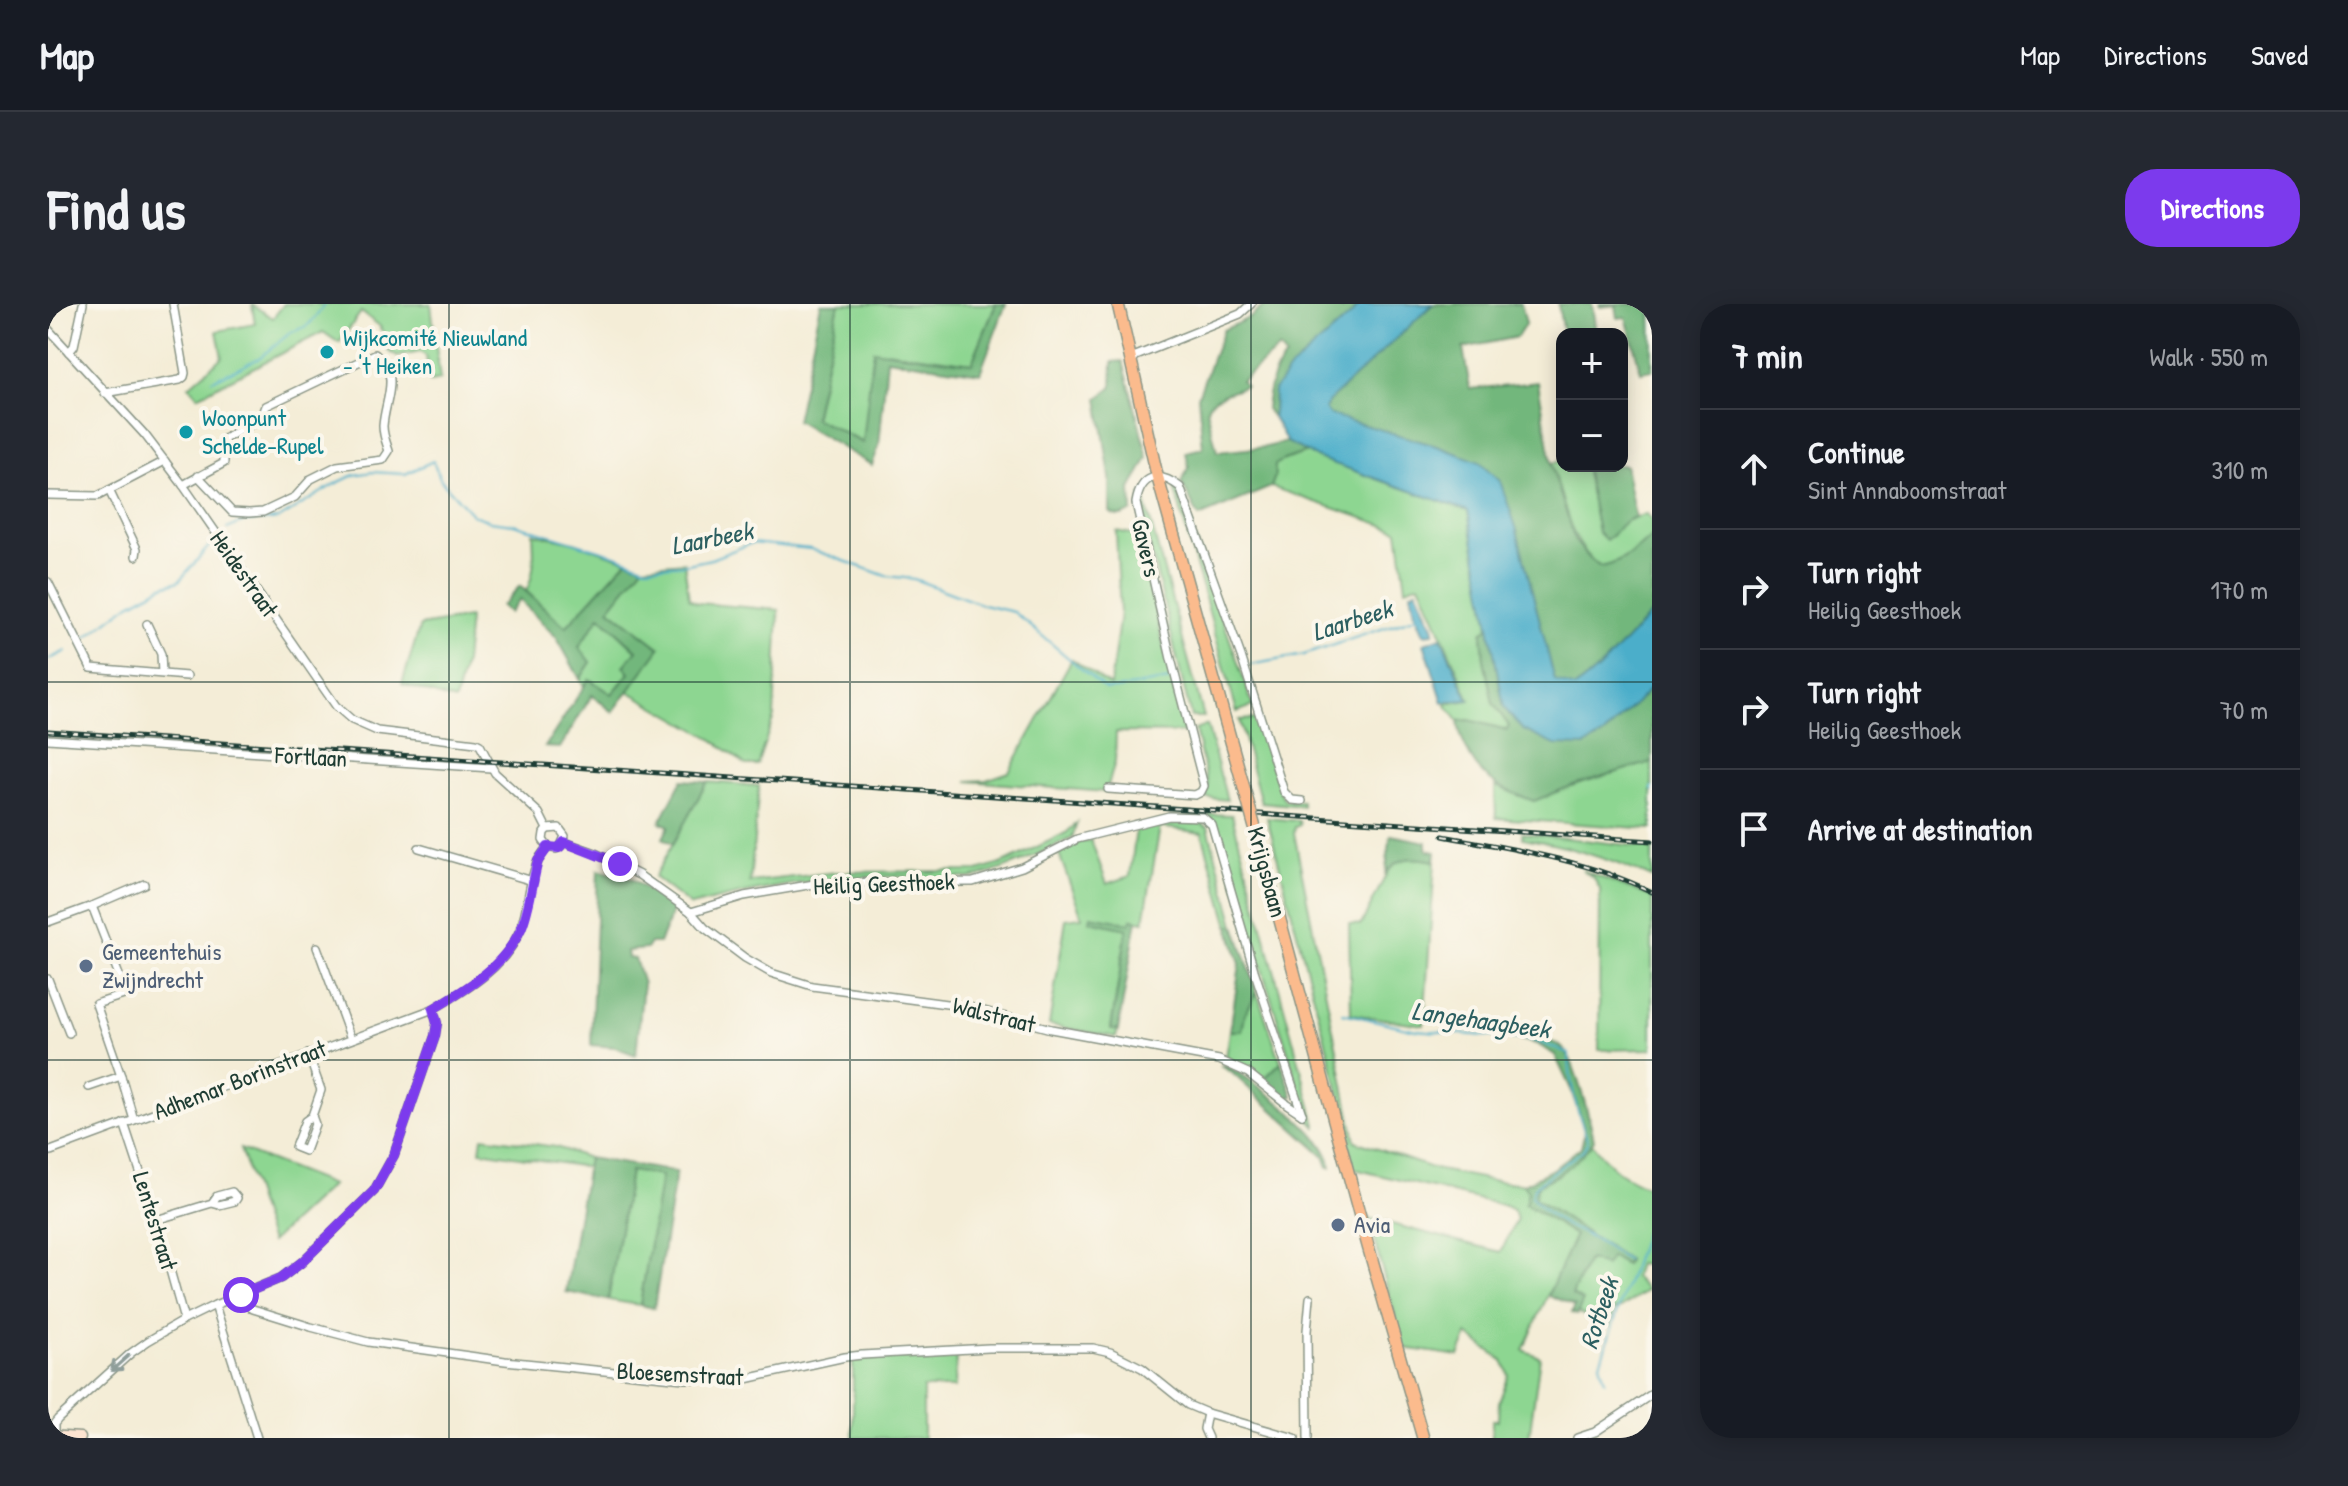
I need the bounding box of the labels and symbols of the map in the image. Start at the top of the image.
place label: Wijkcomité Nieuwland - 't Heiken [343,321,527,381]
marker: Wijkcomité Nieuwland - 't Heiken [318,343,336,361]
place label: Woonpunt Schelde-Rupel [202,401,324,461]
marker: Woonpunt Schelde-Rupel [177,423,195,441]
water label: Laarbeek [668,512,758,563]
street label: Gavers [1125,516,1169,580]
street label: Heidestraat [203,524,287,624]
water label: Laarbeek [1307,589,1398,649]
street label: Fortlaan [273,738,348,774]
street label: Krijgsbaan [1241,823,1295,920]
route end [602,846,638,882]
street label: Heilig Geesthoek [813,865,955,901]
place label: Gemeentehuis Zwijndrecht [102,935,221,995]
marker: Gemeentehuis Zwijndrecht [77,957,95,975]
street label: Walstraat [949,988,1040,1040]
water label: Langehaagbeek [1410,993,1554,1048]
street label: Adhemar Borinstraat [149,1031,331,1127]
street label: Lentestraat [126,1168,186,1274]
place label: Avia [1354,1208,1390,1240]
marker: Avia [1329,1216,1347,1234]
water label: Rotbeek [1571,1270,1627,1353]
route start [223,1277,259,1313]
one-way arrow [110,1354,130,1373]
street label: Bloesemstraat [616,1354,745,1392]

